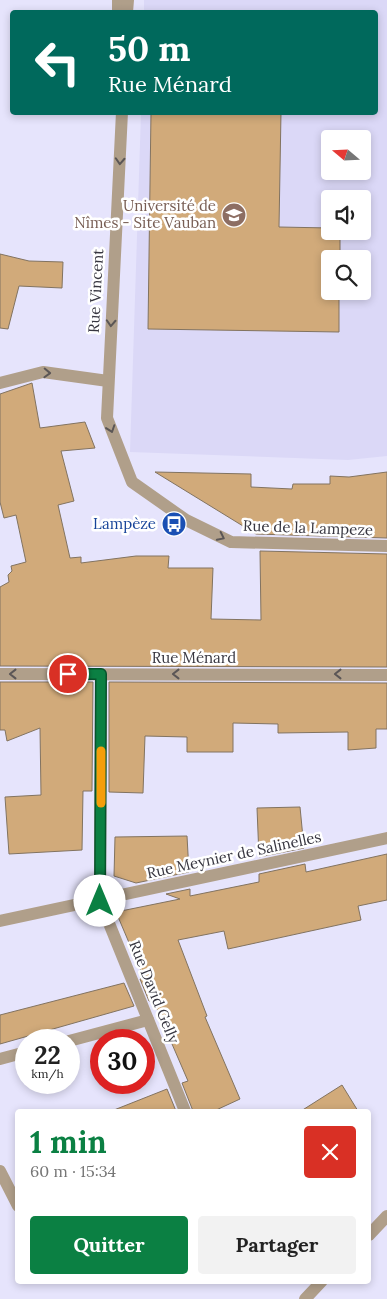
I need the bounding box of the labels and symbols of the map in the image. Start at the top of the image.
north arrow [321,130,371,180]
one-way arrow [114,157,125,165]
place label: Université de Nîmes - Site Vauban [74,196,216,232]
school or university icon: Université de Nîmes - Site Vauban [221,202,247,228]
street label: Rue Vincent [84,248,107,333]
one-way arrow [105,320,116,328]
one-way arrow [44,368,52,378]
one-way arrow [105,424,115,433]
bus stop icon: Lampèze [161,511,187,537]
place label: Lampèze [93,514,156,533]
street label: Rue de la Lampeze [243,516,373,539]
one-way arrow [216,531,225,541]
street label: Rue Ménard [152,648,236,667]
pin [47,653,89,695]
one-way arrow [9,669,17,679]
one-way arrow [172,669,180,679]
one-way arrow [334,669,342,679]
street label: Rue Meynier de Salinelles [145,827,323,882]
position arrow [73,874,125,926]
street label: Rue David Gelly [125,938,184,1046]
speed limit sign: 30 [90,1029,155,1094]

